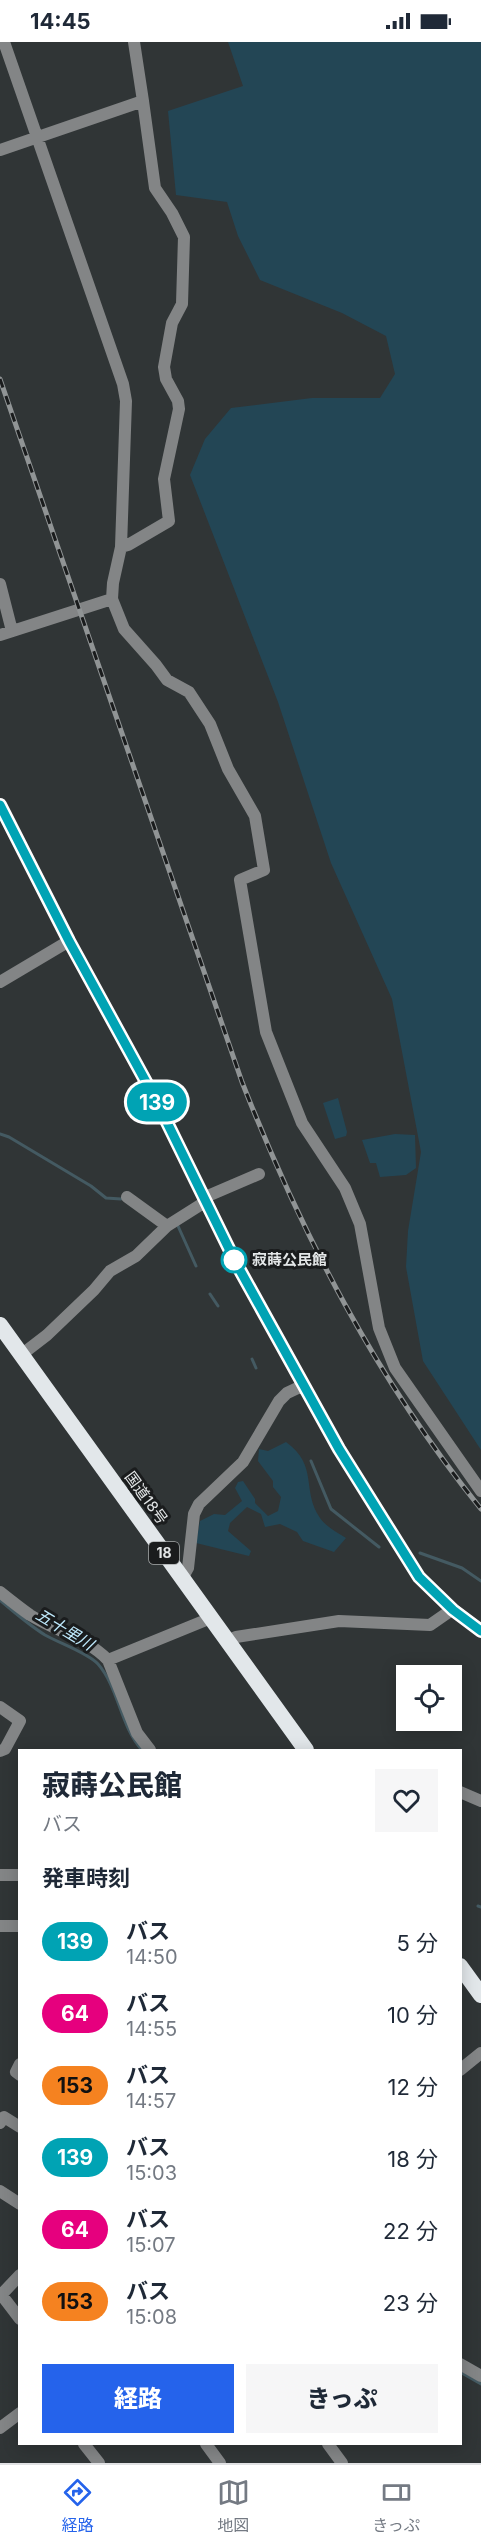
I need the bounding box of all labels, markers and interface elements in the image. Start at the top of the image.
text: 14:45 [30,8,91,34]
line badge: 139 [122,1082,192,1122]
text: 139 [139,1090,175,1115]
marker: 寂蒔公民館 [221,1247,247,1273]
place label: 寂蒔公民館 [252,1250,327,1269]
street label: 国道18号 [121,1468,172,1528]
road number: 18 [149,1542,179,1564]
water label: 五十里川 [32,1604,99,1655]
map controls [396,1665,462,1731]
button: locate [396,1665,462,1731]
text: 寂蒔公民館 [42,1768,182,1802]
button: heart [375,1769,438,1832]
text: バス [42,1812,82,1836]
text: 発車時刻 [42,1865,130,1891]
text: バス [126,1918,170,1944]
text: 139 [57,1929,93,1954]
text: 5 分 [396,1930,438,1956]
text: 14:50 [126,1945,178,1969]
text: バス [126,1990,170,2016]
text: 64 [61,2001,89,2026]
text: 10 分 [387,2002,438,2028]
text: 14:55 [126,2017,177,2041]
text: バス [126,2062,170,2088]
text: 153 [57,2073,93,2098]
text: 12 分 [387,2074,438,2100]
text: 14:57 [126,2089,176,2113]
text: バス [126,2134,170,2160]
text: 139 [57,2145,93,2170]
text: 18 分 [387,2146,438,2172]
text: 15:03 [126,2161,177,2185]
text: バス [126,2206,170,2232]
text: 64 [61,2217,89,2242]
text: 22 分 [383,2218,438,2244]
text: 15:07 [126,2233,176,2257]
text: バス [126,2278,170,2304]
text: 153 [57,2289,93,2314]
text: 23 分 [383,2290,438,2316]
text: 15:08 [126,2305,177,2329]
button: 経路 [42,2364,234,2433]
button: きっぷ [246,2364,438,2433]
tab: 経路 [61,2476,94,2536]
tab: 地図 [217,2476,250,2536]
tab: きっぷ [372,2476,420,2536]

